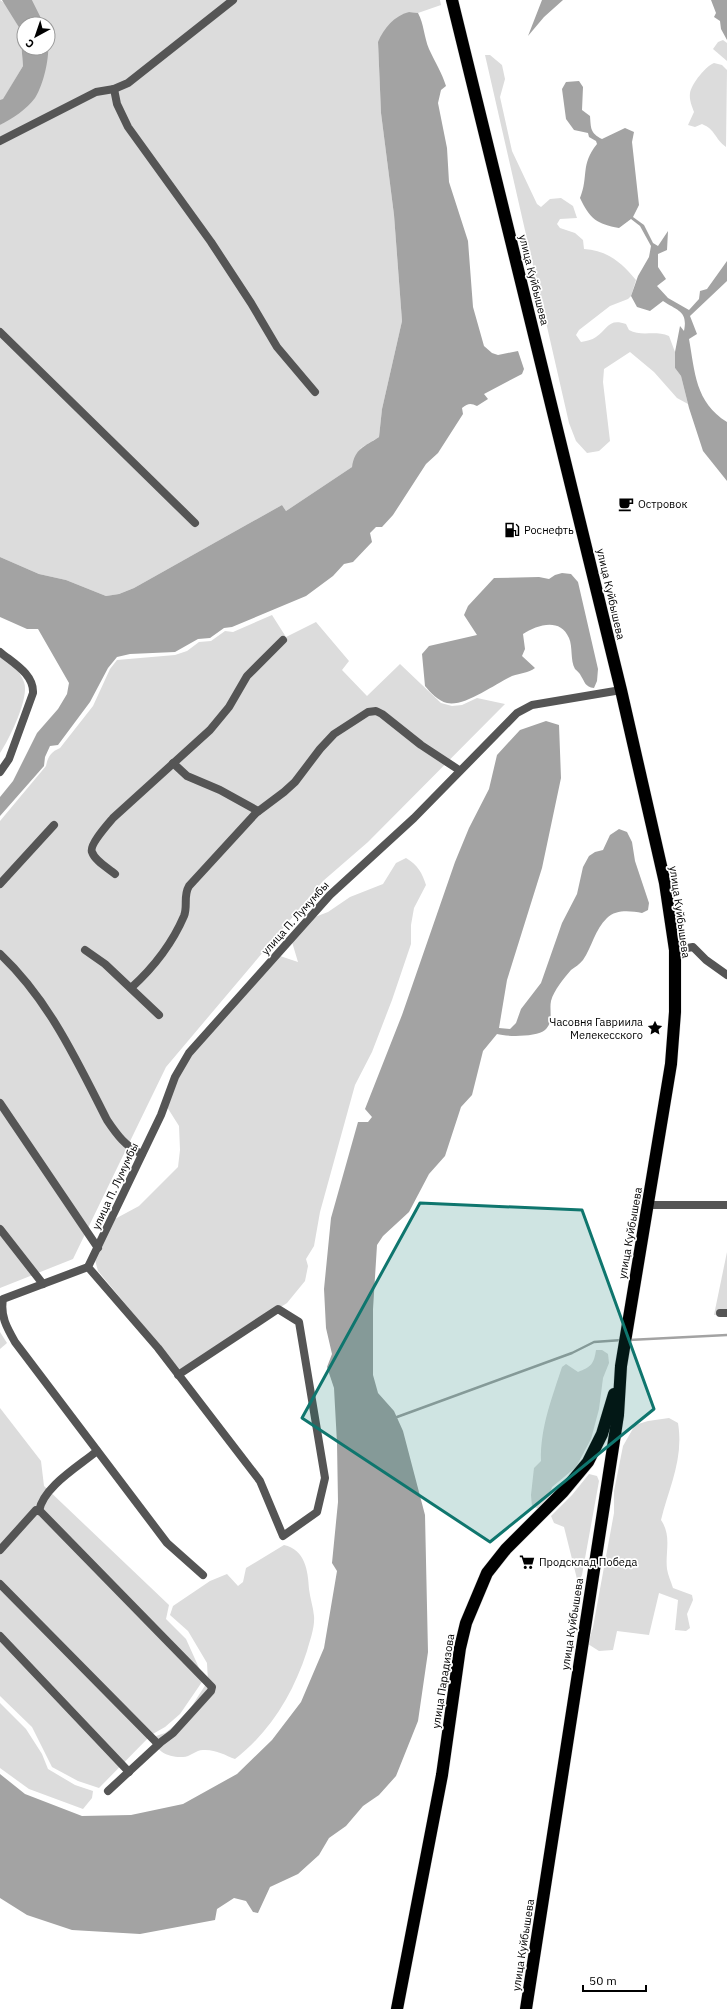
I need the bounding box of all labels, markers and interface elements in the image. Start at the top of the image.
north arrow [16,16,56,56]
text: С [22,36,37,51]
street label: улица Куйбышева [516,233,552,327]
cafe icon: Островок [617,495,635,513]
place label: Островок [638,497,687,511]
fuel station icon: Роснефть [503,521,521,539]
place label: Роснефть [524,523,574,537]
street label: улица Куйбышева [594,547,628,641]
street label: улица Куйбышева [667,865,693,959]
street label: улица П. Лумумбы [258,878,332,958]
place label: Часовня Гавриила Мелекесского [549,1015,643,1042]
place icon: Часовня Гавриила Мелекесского [646,1019,664,1037]
street label: улица П. Лумумбы [89,1140,141,1232]
street label: улица Куйбышева [615,1186,645,1280]
supermarket icon: Продсклад Победа [518,1553,536,1571]
place label: Продсклад Победа [539,1555,637,1569]
street label: улица Куйбышева [558,1577,586,1671]
street label: улица Парадизова [429,1633,457,1729]
street label: улица Куйбышева [509,1898,537,1992]
scale bar [583,1967,646,1993]
text: 50 m [589,1973,617,1988]

